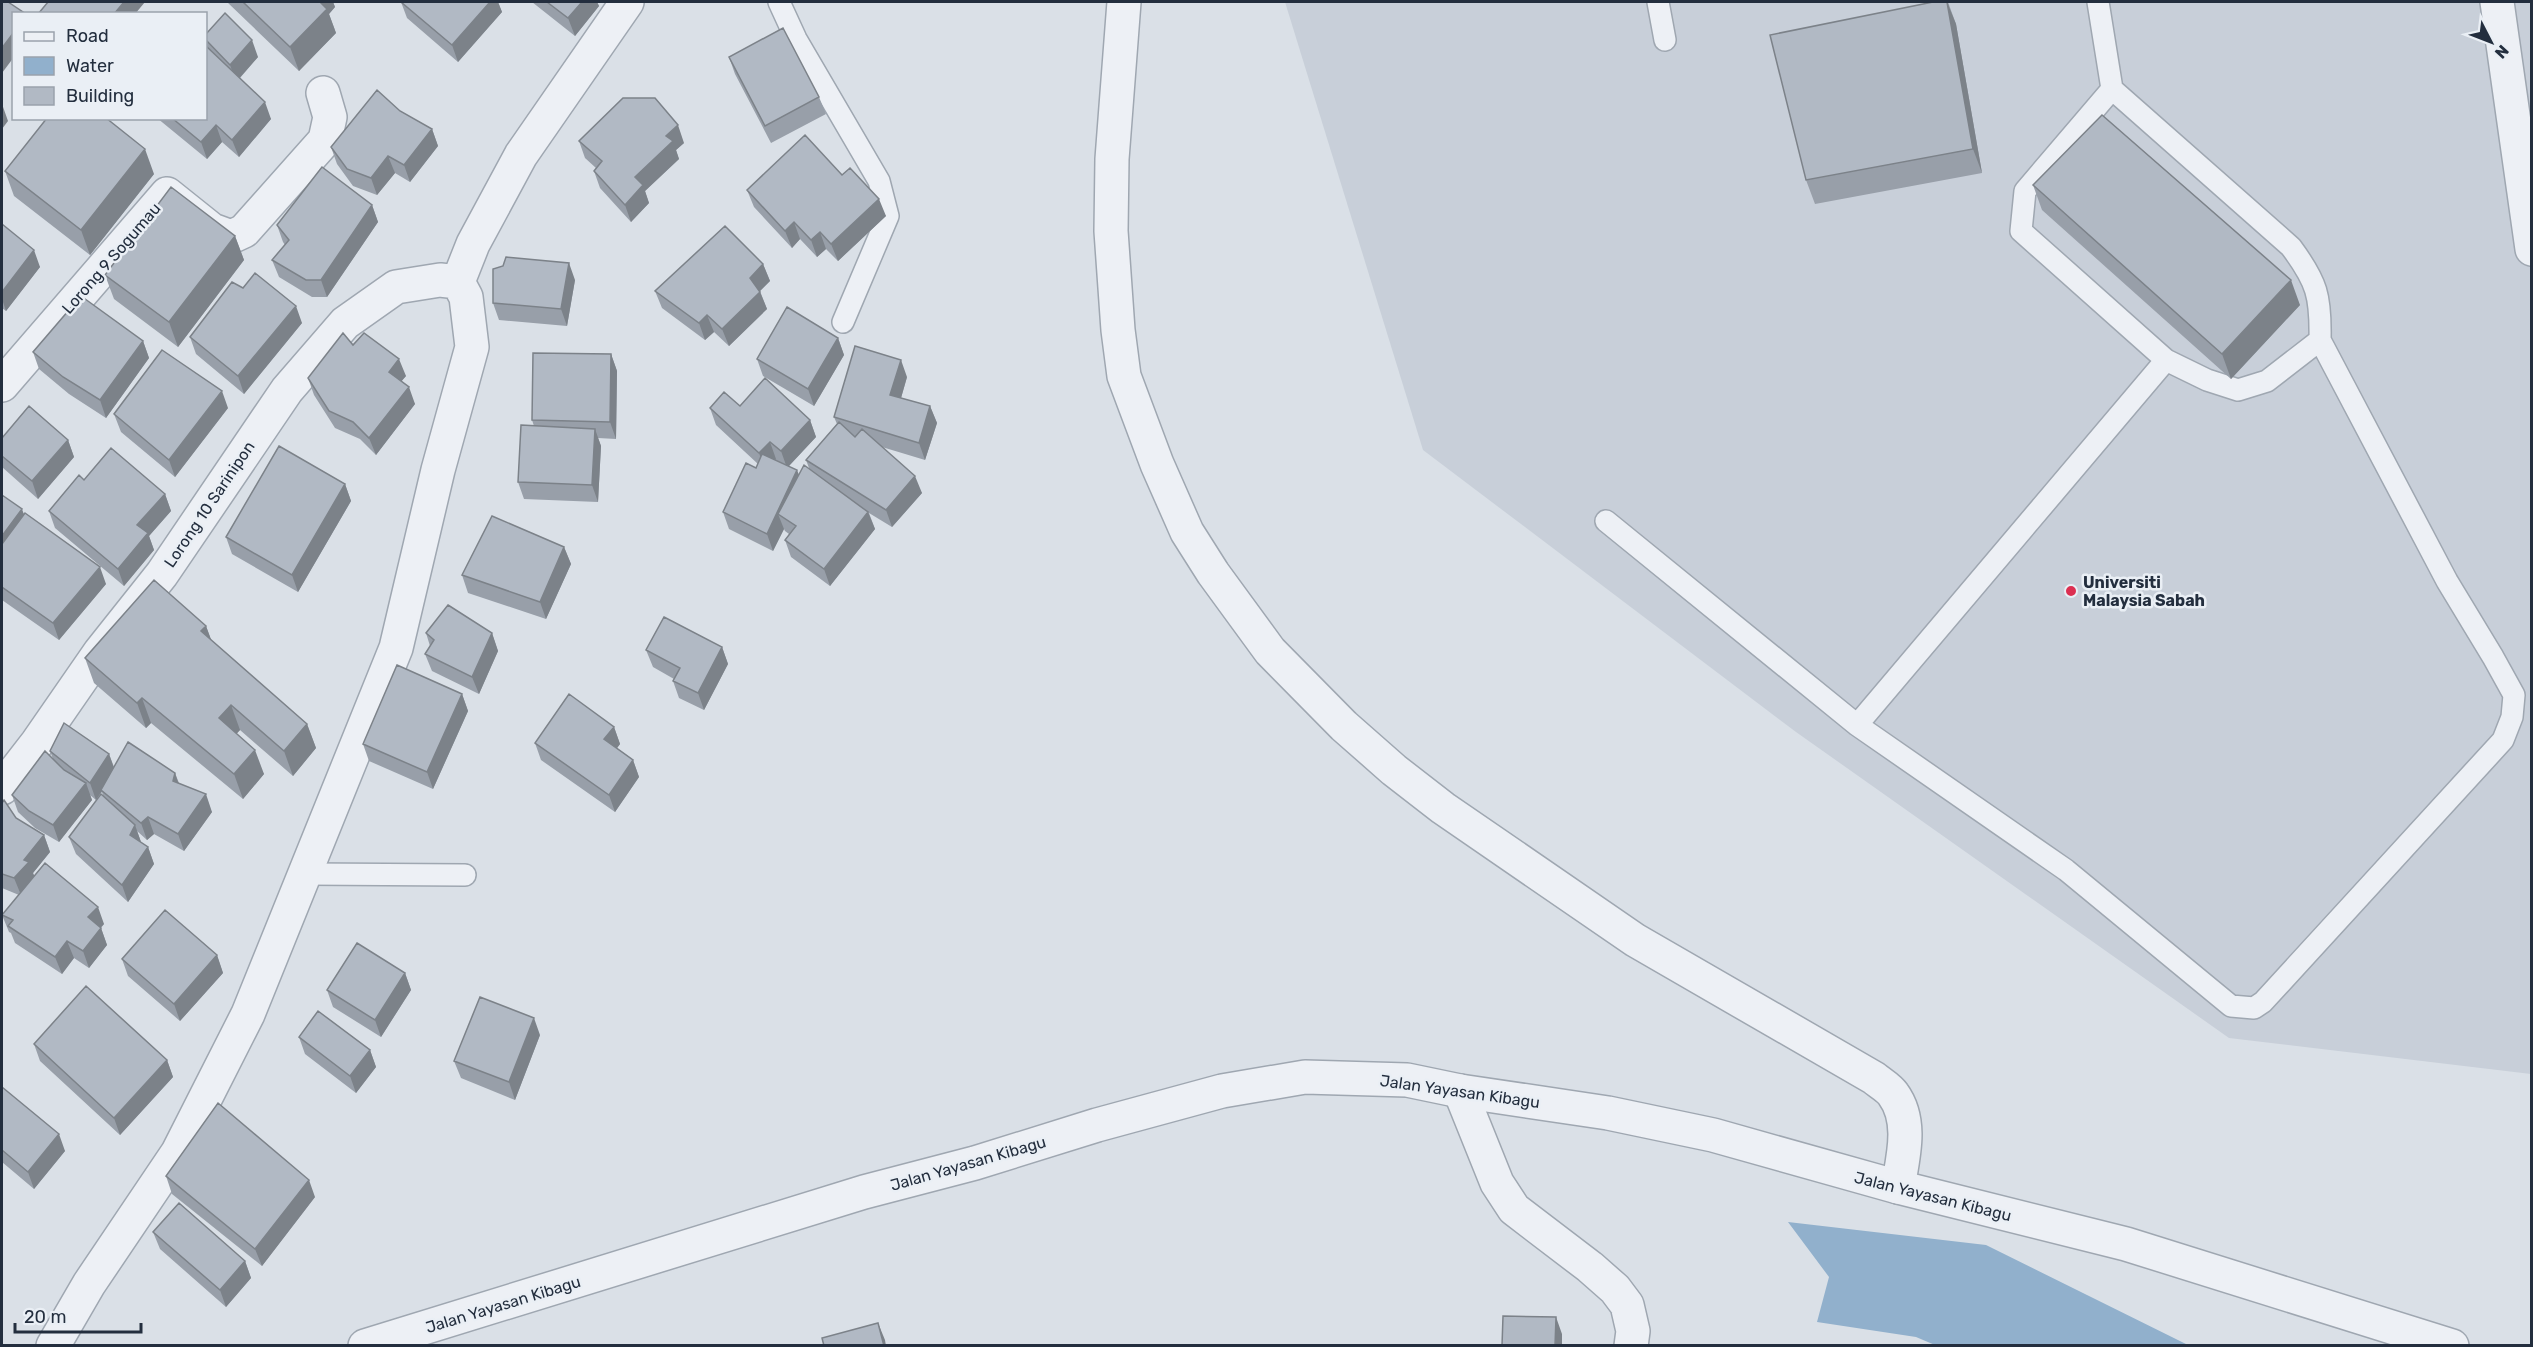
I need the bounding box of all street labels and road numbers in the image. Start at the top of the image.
street label: Lorong 9 Sogumau [58,199,165,318]
street label: Lorong 10 Sarinipon [160,438,259,571]
street label: Jalan Yayasan Kibagu [1379,1071,1541,1112]
street label: Jalan Yayasan Kibagu [888,1132,1048,1195]
street label: Jalan Yayasan Kibagu [1852,1168,2013,1225]
street label: Jalan Yayasan Kibagu [423,1272,583,1337]

